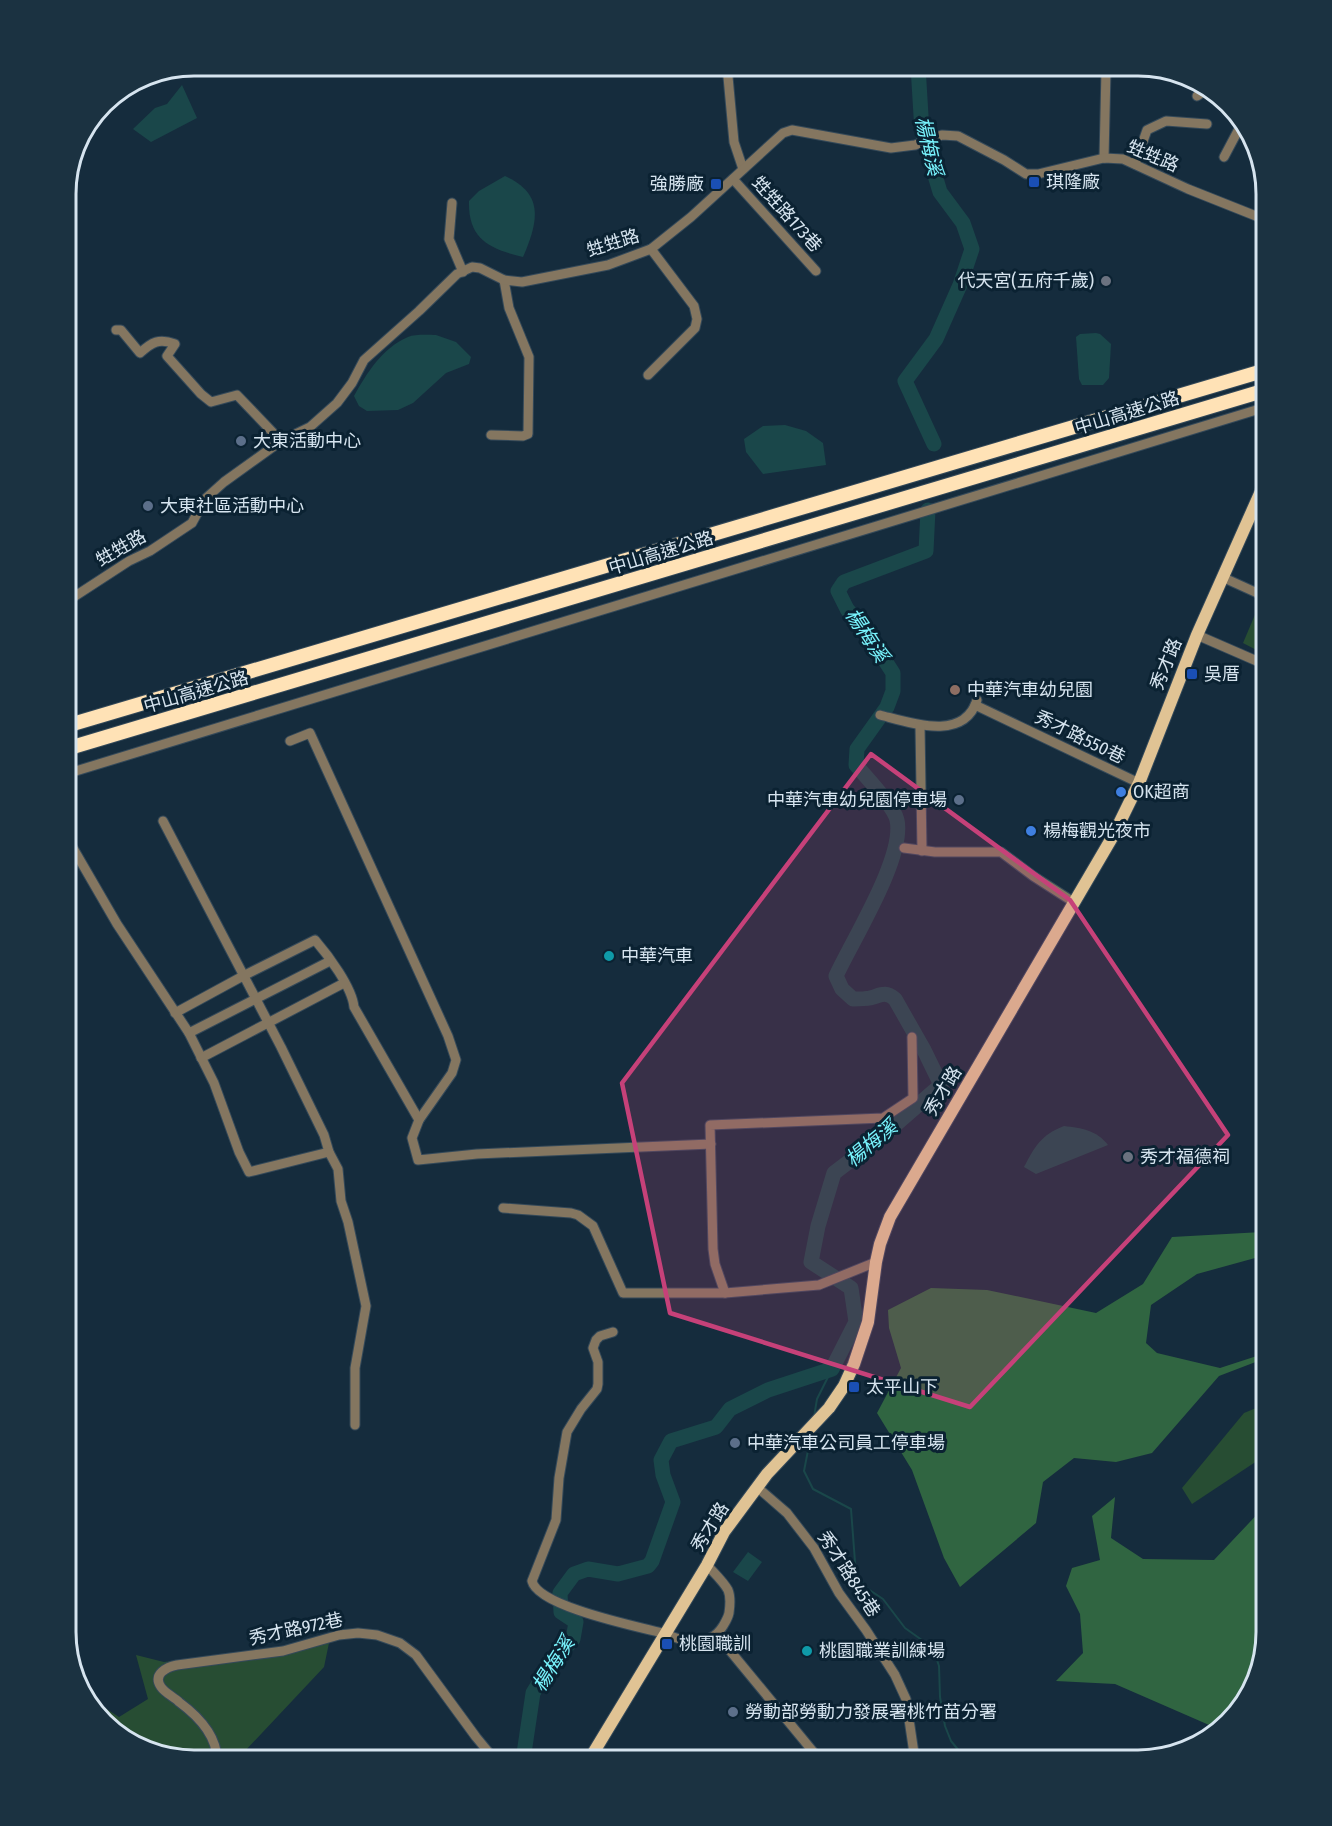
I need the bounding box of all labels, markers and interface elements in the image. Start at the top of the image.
water label: 楊梅溪 [911,114,948,181]
street label: 甡甡路 [1124,135,1182,177]
place label: 琪隆廠 [1046,171,1100,193]
street label: 甡甡路173巷 [747,172,827,256]
place label: 強勝廠 [650,173,704,195]
marker: 琪隆廠 [1027,175,1041,189]
marker: 強勝廠 [709,177,723,191]
street label: 甡甡路 [584,225,642,261]
place label: 代天宮(五府千歲) [957,270,1094,292]
marker: 代天宮(五府千歲) [1099,274,1113,288]
street label: 中山高速公路 [1072,387,1182,439]
place label: 大東活動中心 [253,430,361,452]
marker: 大東活動中心 [234,434,248,448]
place label: 大東社區活動中心 [160,495,304,517]
marker: 大東社區活動中心 [141,499,155,513]
street label: 甡甡路 [92,525,150,571]
street label: 中山高速公路 [606,527,716,579]
water label: 楊梅溪 [840,603,895,669]
street label: 秀才路 [1146,635,1186,693]
place label: 吳厝 [1204,663,1240,685]
street label: 中山高速公路 [141,667,251,717]
marker: 吳厝 [1185,667,1199,681]
place label: 中華汽車幼兒園 [967,679,1093,701]
marker: 中華汽車幼兒園 [948,683,962,697]
street label: 秀才路550巷 [1031,706,1129,768]
place label: OK超商 [1133,781,1190,803]
marker: OK超商 [1114,785,1128,799]
place label: 中華汽車幼兒園停車場 [767,789,947,811]
marker: 中華汽車幼兒園停車場 [952,793,966,807]
place label: 楊梅觀光夜市 [1043,820,1151,842]
marker: 楊梅觀光夜市 [1024,824,1038,838]
place label: 中華汽車 [621,945,693,967]
marker: 中華汽車 [602,949,616,963]
street label: 秀才路 [920,1062,966,1120]
water label: 楊梅溪 [840,1113,904,1171]
place label: 秀才福德祠 [1140,1146,1230,1168]
marker: 秀才福德祠 [1121,1150,1135,1164]
place label: 太平山下 [866,1376,938,1398]
marker: 太平山下 [847,1380,861,1394]
place label: 中華汽車公司員工停車場 [747,1432,945,1454]
marker: 中華汽車公司員工停車場 [728,1436,742,1450]
street label: 秀才路 [686,1498,734,1556]
street label: 秀才路845巷 [813,1527,885,1621]
street label: 秀才路972巷 [247,1608,345,1650]
water label: 楊梅溪 [527,1630,581,1696]
place label: 桃園職訓 [679,1633,751,1655]
marker: 桃園職訓 [660,1637,674,1651]
place label: 桃園職業訓練場 [819,1640,945,1662]
marker: 桃園職業訓練場 [800,1644,814,1658]
place label: 勞動部勞動力發展署桃竹苗分署 [745,1701,997,1723]
marker: 勞動部勞動力發展署桃竹苗分署 [726,1705,740,1719]

